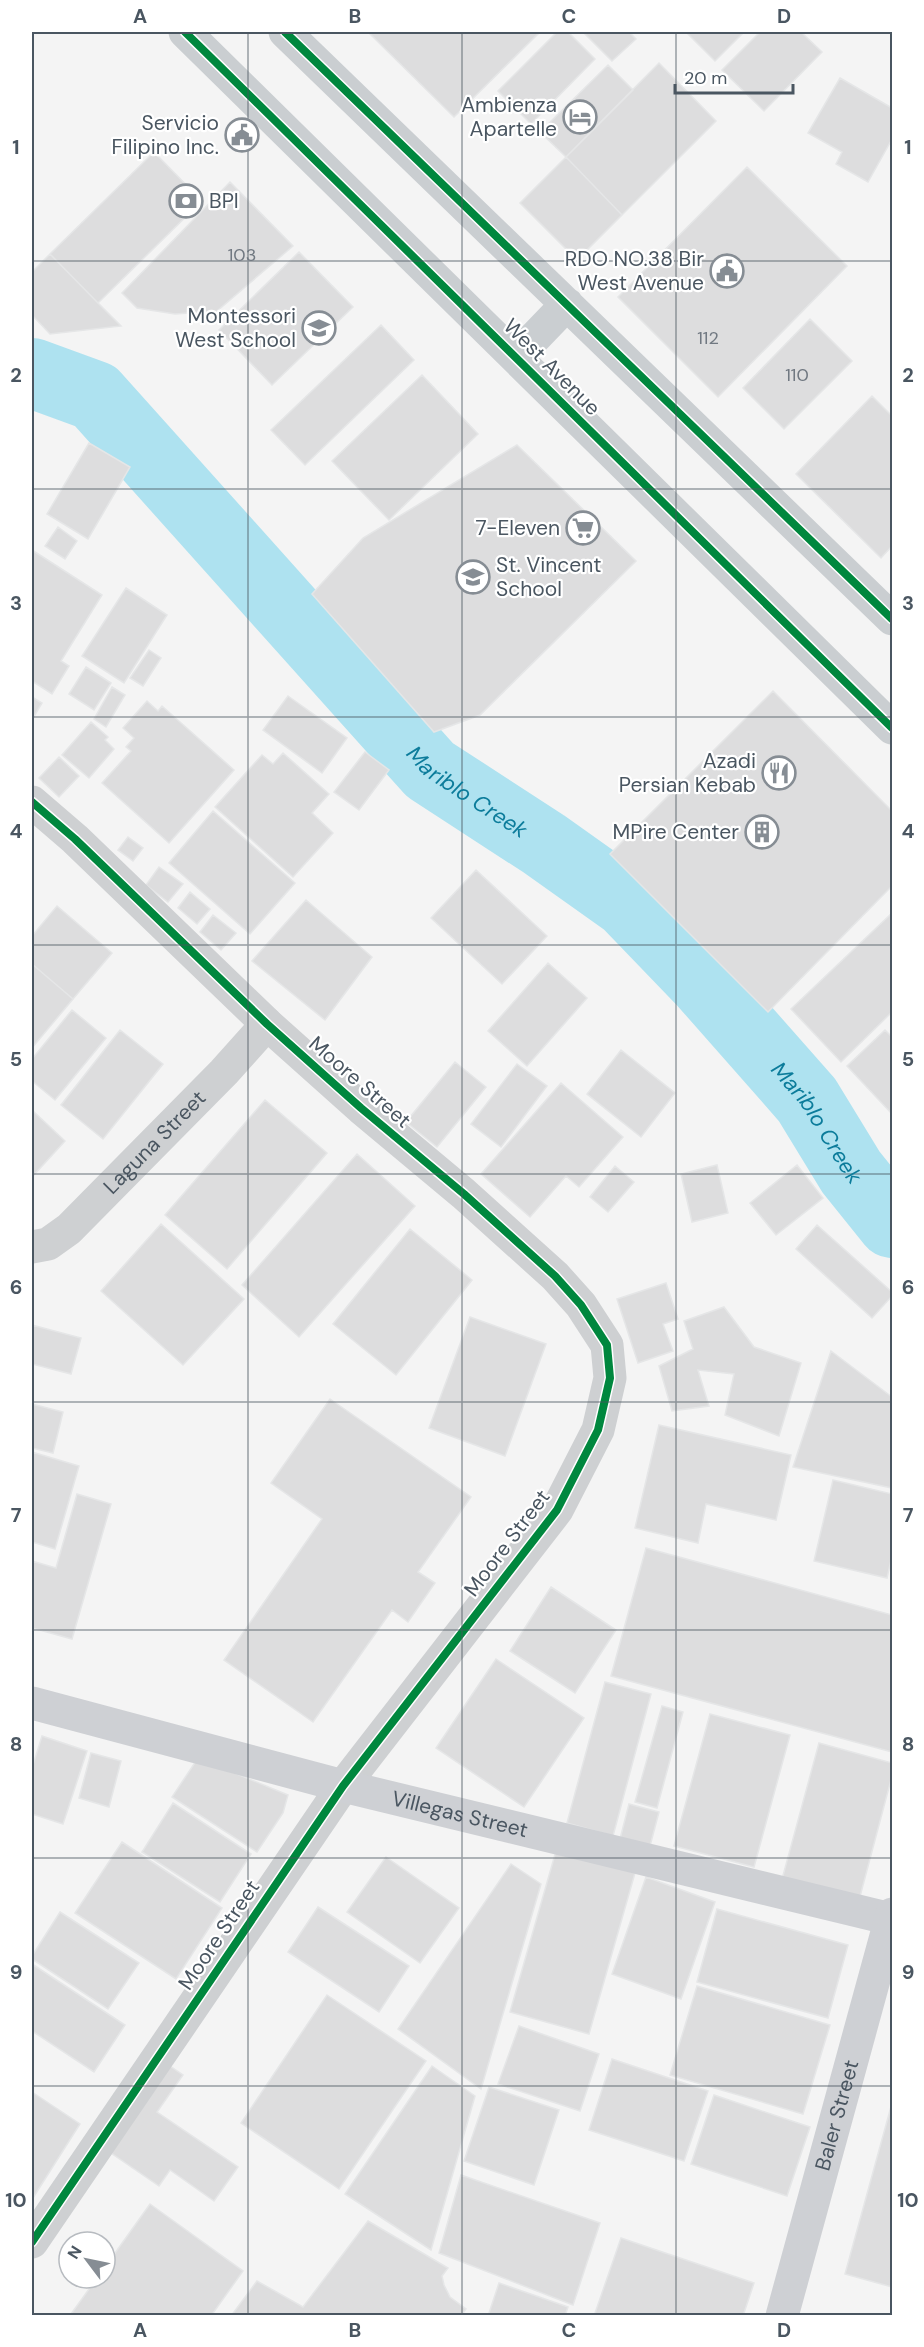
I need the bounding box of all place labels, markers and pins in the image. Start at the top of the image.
place label: Ambienza Apartelle [461,91,557,143]
hotel icon: Ambienza Apartelle [562,99,598,135]
place label: Servicio Filipino Inc. [112,109,219,161]
public building icon: Servicio Filipino Inc. [224,117,260,153]
bank icon: BPI [168,183,204,219]
place label: BPI [209,187,239,215]
place label: RDO NO.38 Bir West Avenue [565,245,704,297]
public building icon: RDO NO.38 Bir West Avenue [709,253,745,289]
place label: Montessori West School [175,302,296,354]
school or university icon: Montessori West School [301,310,337,346]
supermarket icon: 7-Eleven [565,510,601,546]
place label: 7-Eleven [476,514,560,542]
place label: St. Vincent School [496,551,602,603]
school or university icon: St. Vincent School [455,559,491,595]
place label: Azadi Persian Kebab [619,747,756,799]
restaurant icon: Azadi Persian Kebab [761,755,797,791]
building icon: MPire Center [744,814,780,850]
place label: MPire Center [613,818,739,846]

